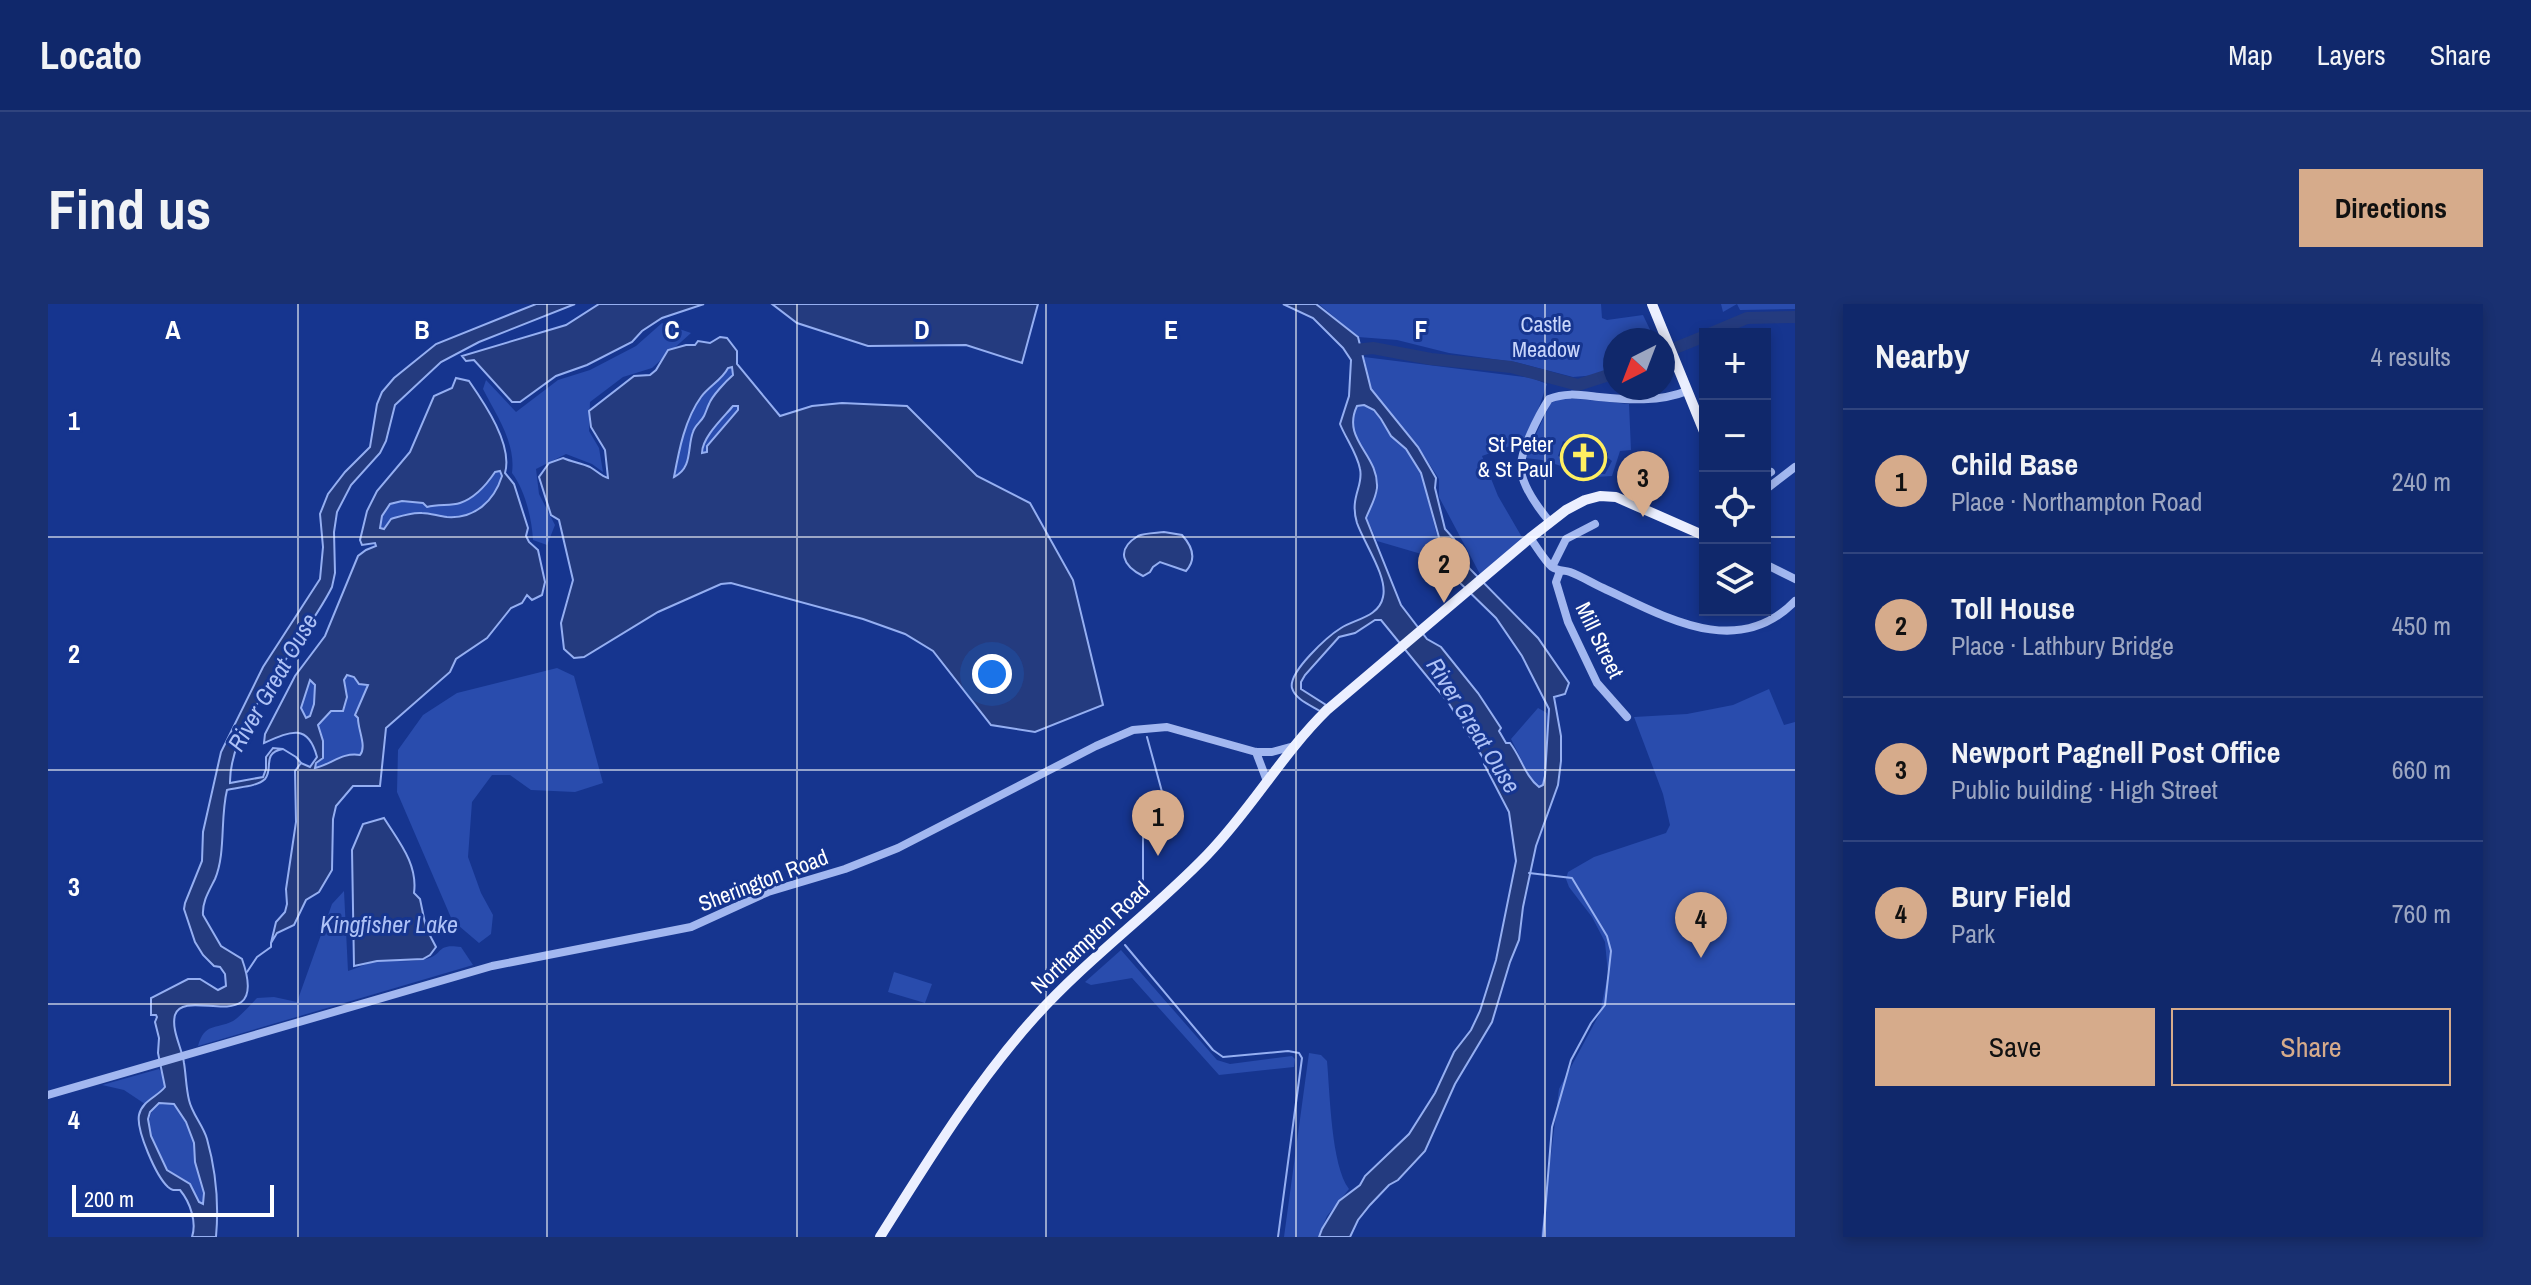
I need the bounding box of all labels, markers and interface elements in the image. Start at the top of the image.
text: Locato [40,30,142,81]
text: Map [2228,36,2273,74]
text: Layers [2317,36,2386,74]
text: Share [2430,36,2491,74]
button: Directions [2299,169,2483,247]
text: Find us [48,171,211,246]
park label: Castle Meadow [1512,309,1580,364]
text: A [165,312,181,347]
text: B [414,312,430,347]
text: C [664,312,680,347]
text: D [914,312,930,347]
text: E [1164,312,1178,347]
text: F [1414,312,1428,347]
north arrow [1603,328,1675,400]
map controls [1699,328,1771,616]
button: + [1699,328,1771,400]
text: Nearby [1875,333,1970,379]
text: 4 results [2370,339,2451,374]
button: − [1699,400,1771,472]
text: 1 [68,403,80,438]
place label: St Peter & St Paul [1478,429,1553,484]
church icon: St Peter & St Paul [1560,433,1608,481]
text: Child Base [1951,444,2078,484]
pin: 3 [1617,451,1669,517]
text: 1 [1895,464,1907,499]
text: 240 m [2392,464,2451,499]
button: locate [1699,472,1771,544]
text: Place · Northampton Road [1951,484,2202,519]
pin: 2 [1418,537,1470,603]
button: layers [1699,544,1771,616]
text: Toll House [1951,588,2075,628]
street label: Mill Street [1569,597,1631,683]
water label: River Great Ouse [220,607,324,757]
text: 2 [1895,608,1907,643]
text: 450 m [2392,608,2451,643]
text: Place · Lathbury Bridge [1951,628,2174,663]
text: 2 [68,636,80,671]
water label: River Great Ouse [1420,651,1528,799]
your location [972,654,1012,694]
text: Newport Pagnell Post Office [1951,732,2280,772]
text: 3 [1895,752,1907,787]
text: 660 m [2392,752,2451,787]
text: Public building · High Street [1951,772,2218,807]
pin: 1 [1132,790,1184,856]
street label: Sherington Road [694,842,832,918]
text: 3 [68,869,80,904]
street label: Northampton Road [1024,874,1156,1000]
text: Bury Field [1951,876,2071,916]
pin: 4 [1675,892,1727,958]
text: 4 [1895,896,1907,931]
text: 760 m [2392,896,2451,931]
water label: Kingfisher Lake [320,908,458,940]
text: Park [1951,916,1995,951]
button: Save [1875,1008,2155,1086]
button: Share [2171,1008,2451,1086]
text: 4 [68,1102,80,1137]
scale bar [72,1181,274,1217]
text: 200 m [84,1184,134,1214]

